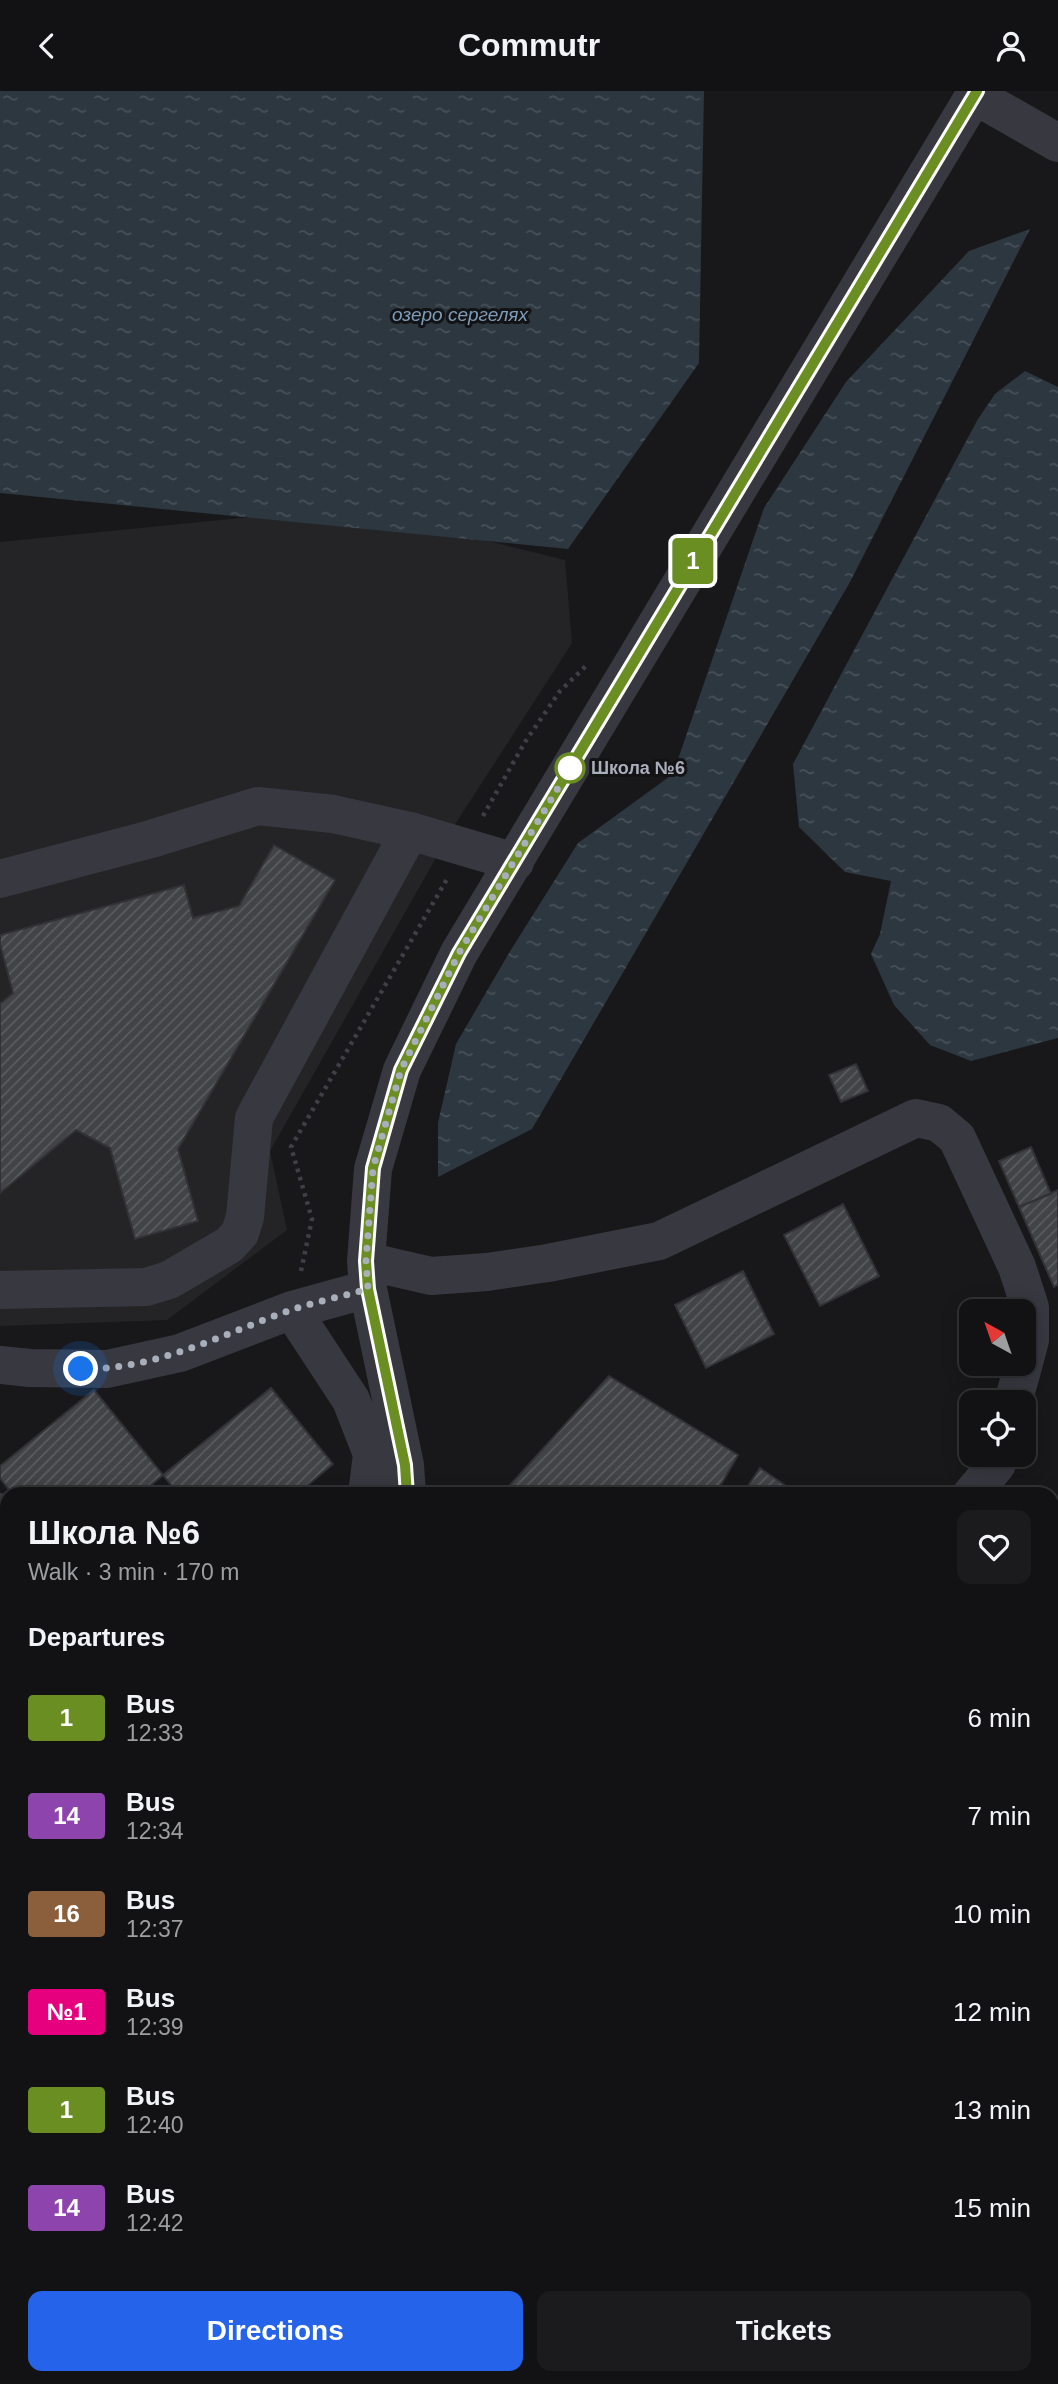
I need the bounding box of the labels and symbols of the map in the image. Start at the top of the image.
water label: озеро сергелях [392,304,530,325]
line badge: 1 [670,538,716,584]
marker: Школа №6 [555,753,585,783]
place label: Школа №6 [591,758,685,778]
north arrow [959,1299,1036,1375]
your location [63,1351,98,1386]

